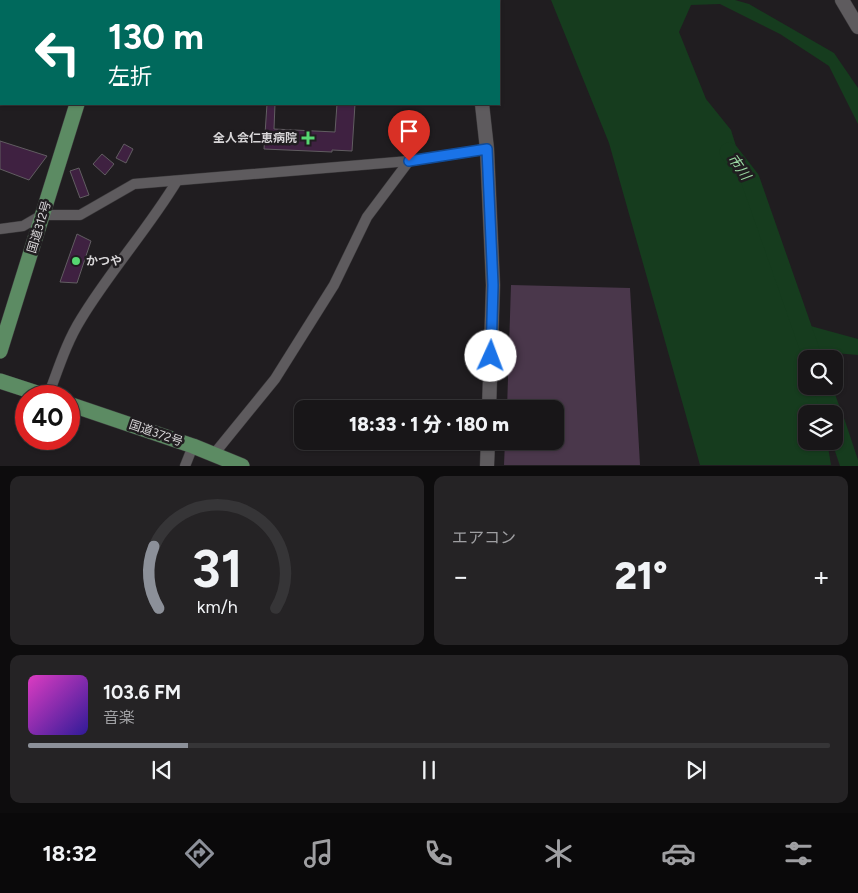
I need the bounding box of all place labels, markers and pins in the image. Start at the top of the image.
pin [388,110,430,161]
place label: 全人会仁恵病院 [213,131,297,145]
marker: 全人会仁恵病院 [301,131,315,145]
place label: かつや [86,254,122,268]
marker: かつや [70,255,82,267]

